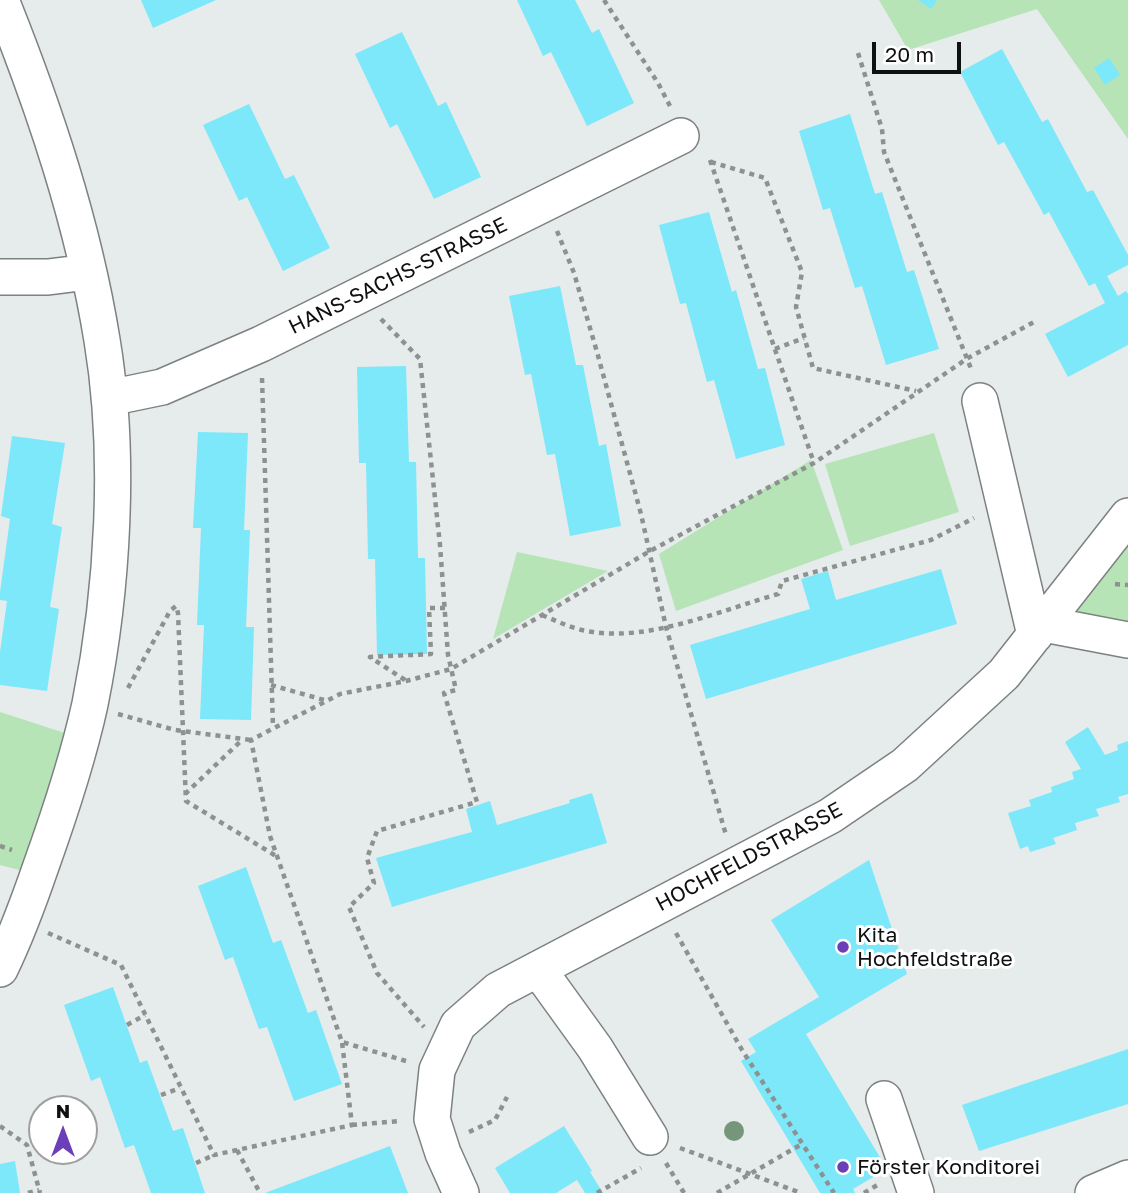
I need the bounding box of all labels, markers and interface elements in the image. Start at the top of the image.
scale bar [876,28,965,72]
text: 20 m [885,41,934,67]
street label: HANS-SACHS-STRASSE [285,212,511,340]
street label: HOCHFELDSTRASSE [651,797,847,917]
place label: Kita Hochfeldstraße [857,922,1013,972]
marker: Kita Hochfeldstraße [835,939,851,955]
north arrow [28,1095,98,1165]
text: N [56,1099,70,1122]
place label: Förster Konditorei [857,1154,1040,1180]
marker: Förster Konditorei [835,1159,851,1175]

